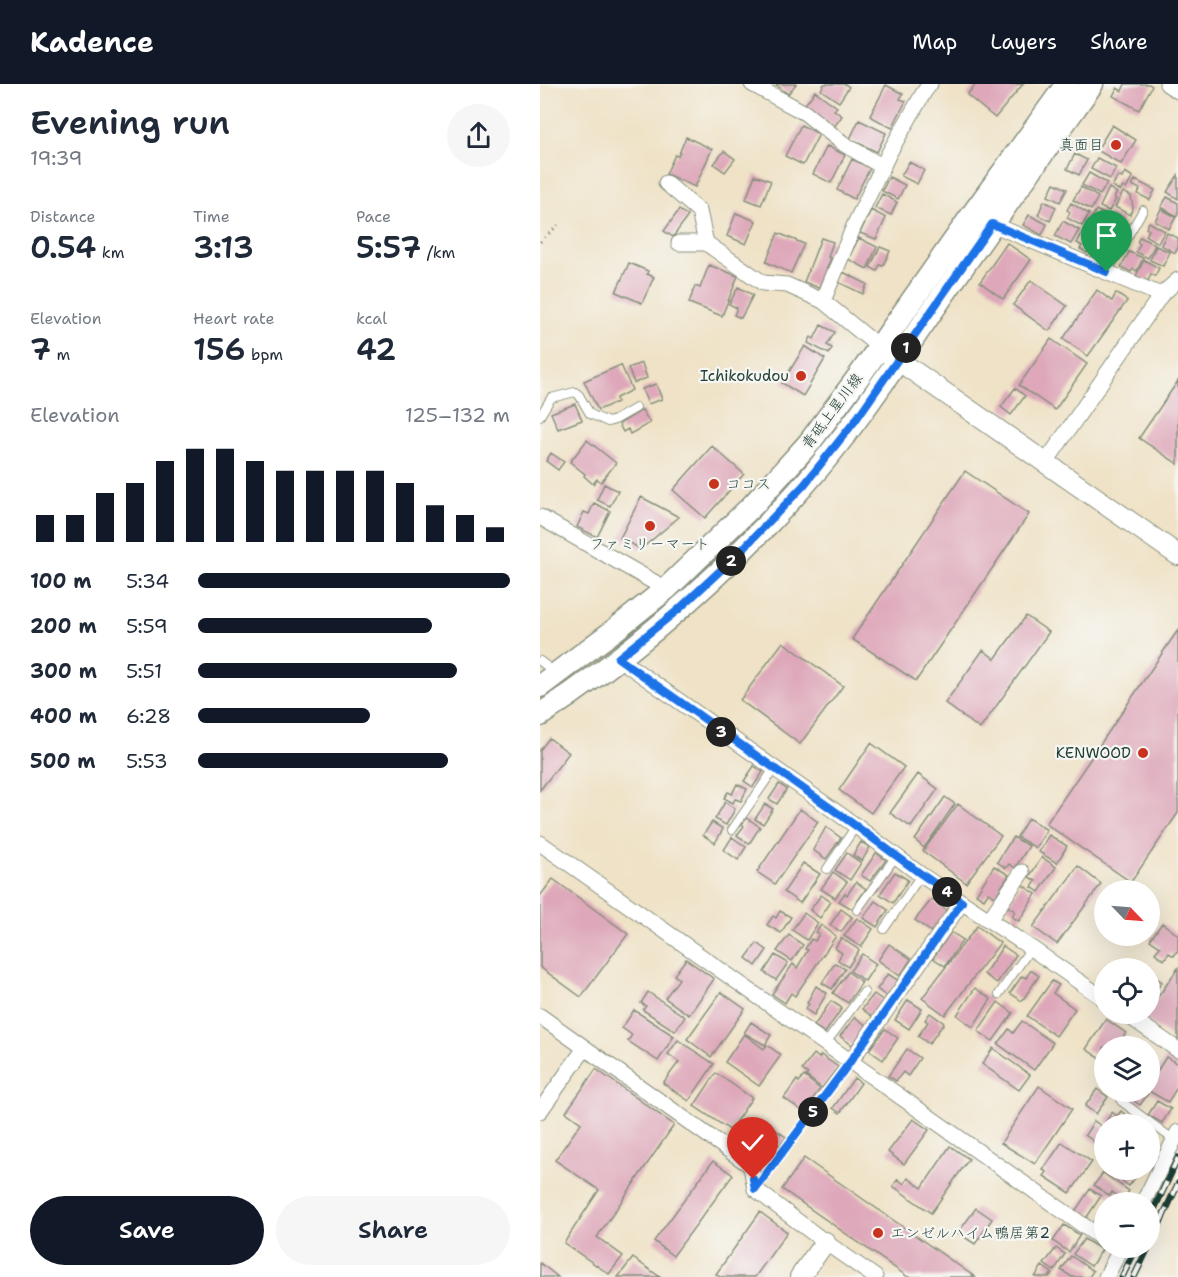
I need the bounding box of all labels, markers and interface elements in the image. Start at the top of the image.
text: Kadence [30,23,154,61]
text: Map [912,28,957,56]
text: Layers [990,28,1057,56]
text: Share [1090,28,1148,56]
text: Evening run [30,100,230,145]
button: share [447,104,510,167]
place label: 真面目 [1059,135,1104,155]
marker: 真面目 [1109,138,1123,152]
text: 19:39 [30,145,82,171]
text: Distance [30,206,96,227]
text: Time [193,206,230,227]
text: Pace [356,206,391,227]
pin [1081,210,1132,272]
icon: arrive [1090,219,1123,252]
text: 0.54 [30,227,96,268]
text: 3:13 [193,227,254,268]
text: 5:57 [356,227,421,268]
text: km [96,242,124,263]
text: /km [421,242,455,263]
text: Elevation [30,308,102,329]
text: Heart rate [193,308,275,329]
text: kcal [356,308,387,329]
text: 7 [30,329,51,370]
text: 156 [193,329,246,370]
text: 42 [356,329,396,370]
pin: 1 [891,333,921,363]
text: 1 [902,337,910,358]
text: m [51,344,70,365]
text: bpm [246,344,283,365]
place label: Ichikokudou [700,366,789,386]
marker: Ichikokudou [794,369,808,383]
street label: 青砥上星川線 [797,369,867,453]
text: Elevation [30,402,120,428]
text: 125–132 m [405,402,510,428]
place label: ココス [726,474,771,494]
marker: ココス [707,477,721,491]
marker: ファミリーマート [643,519,657,533]
place label: ファミリーマート [590,534,710,554]
pin: 2 [716,546,746,576]
text: 2 [725,550,737,571]
text: 100 m [30,568,92,594]
text: 5:34 [126,568,169,594]
text: 200 m [30,613,97,639]
text: 5:59 [126,613,168,639]
text: 300 m [30,658,97,684]
text: 5:51 [126,658,162,684]
text: 400 m [30,703,97,729]
text: 6:28 [126,703,171,729]
pin: 3 [706,717,736,747]
text: 3 [715,721,727,742]
place label: KENWOOD [1056,743,1131,763]
marker: KENWOOD [1136,746,1150,760]
text: 500 m [30,748,96,774]
text: 5:53 [126,748,168,774]
pin: 4 [932,877,962,907]
north arrow [1094,880,1160,946]
map controls [1094,880,1160,1258]
text: 4 [941,881,953,902]
button: locate [1094,958,1160,1024]
button: layers [1094,1036,1160,1102]
pin: 5 [798,1097,828,1127]
text: 5 [808,1101,818,1122]
button: + [1094,1114,1160,1180]
pin [727,1117,778,1179]
icon: check [736,1126,769,1159]
button: − [1094,1192,1160,1258]
button: Save [30,1196,264,1265]
button: Share [276,1196,510,1265]
place label: エンゼルハイム鴨居第2 [890,1223,1050,1243]
marker: エンゼルハイム鴨居第2 [871,1226,885,1240]

